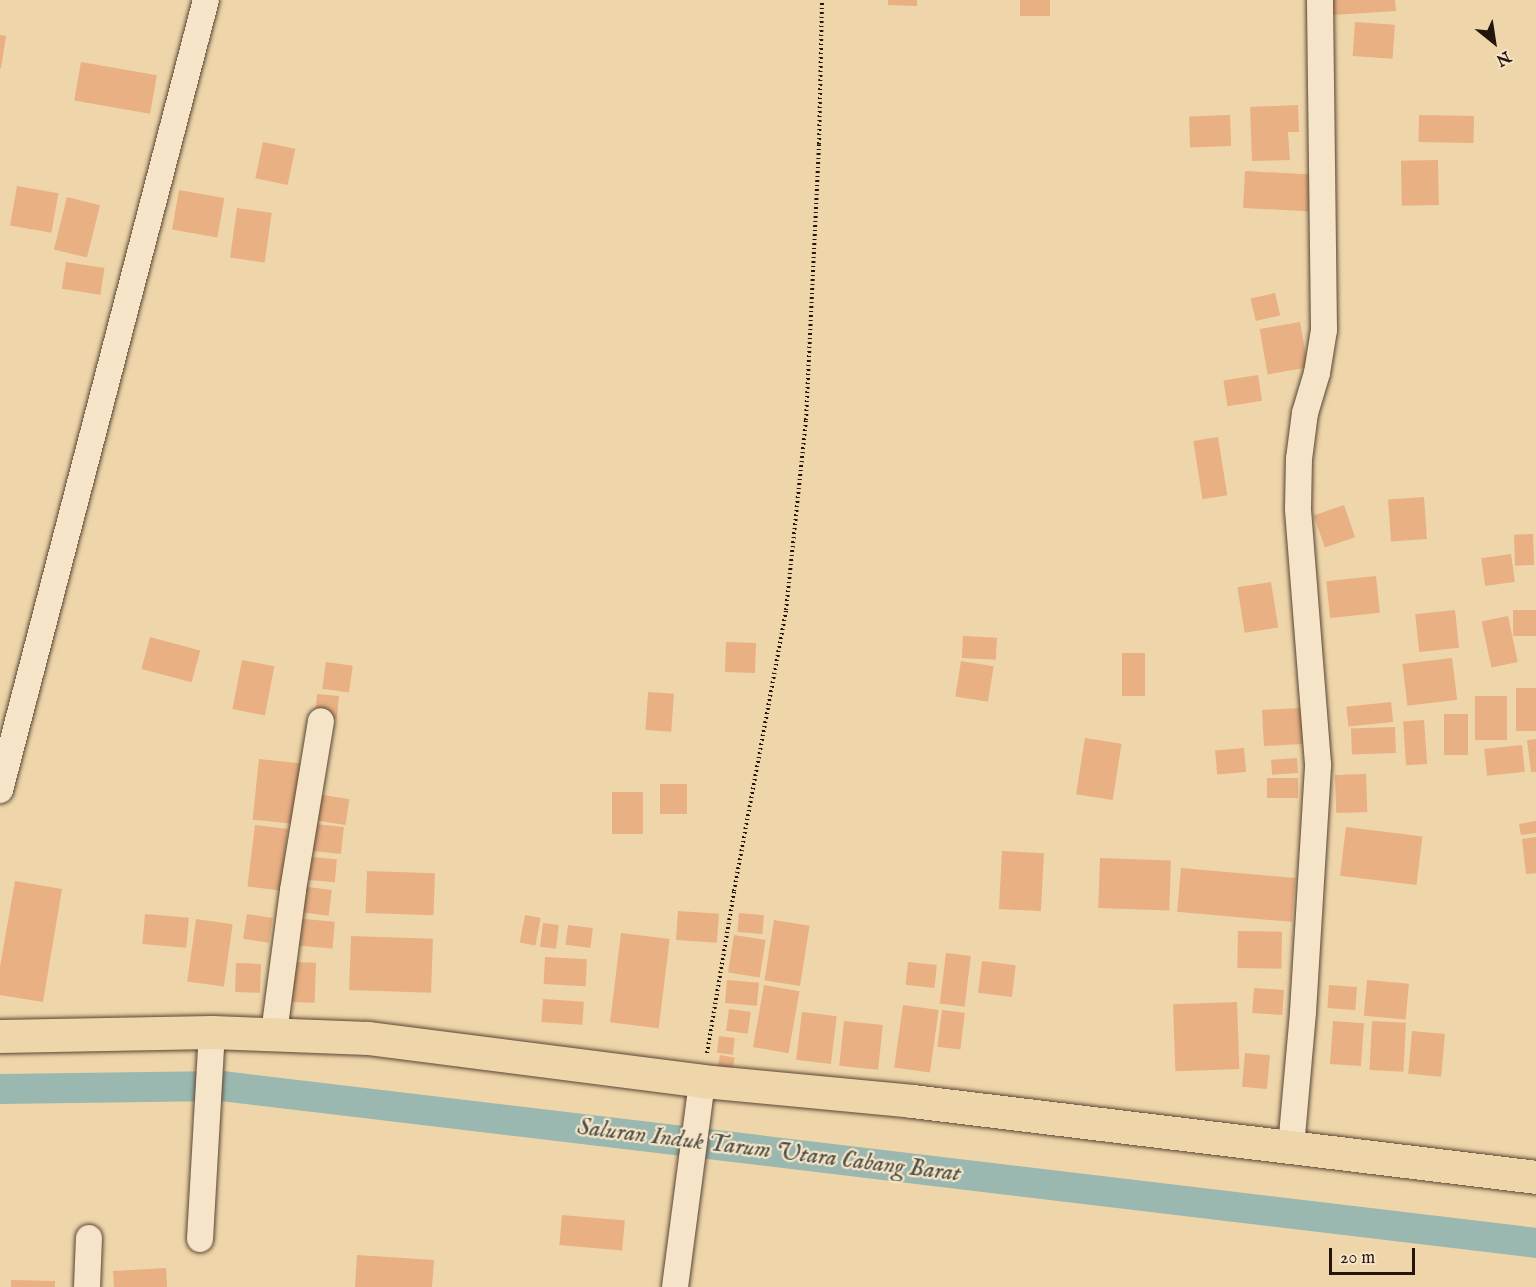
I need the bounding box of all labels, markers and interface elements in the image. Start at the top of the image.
north arrow [1464,12,1524,72]
text: N [1492,45,1514,70]
water label: Saluran Induk Tarum Utara Cabang Barat [576,1113,962,1189]
scale bar [1332,1236,1418,1274]
text: 20 m [1340,1247,1375,1270]

